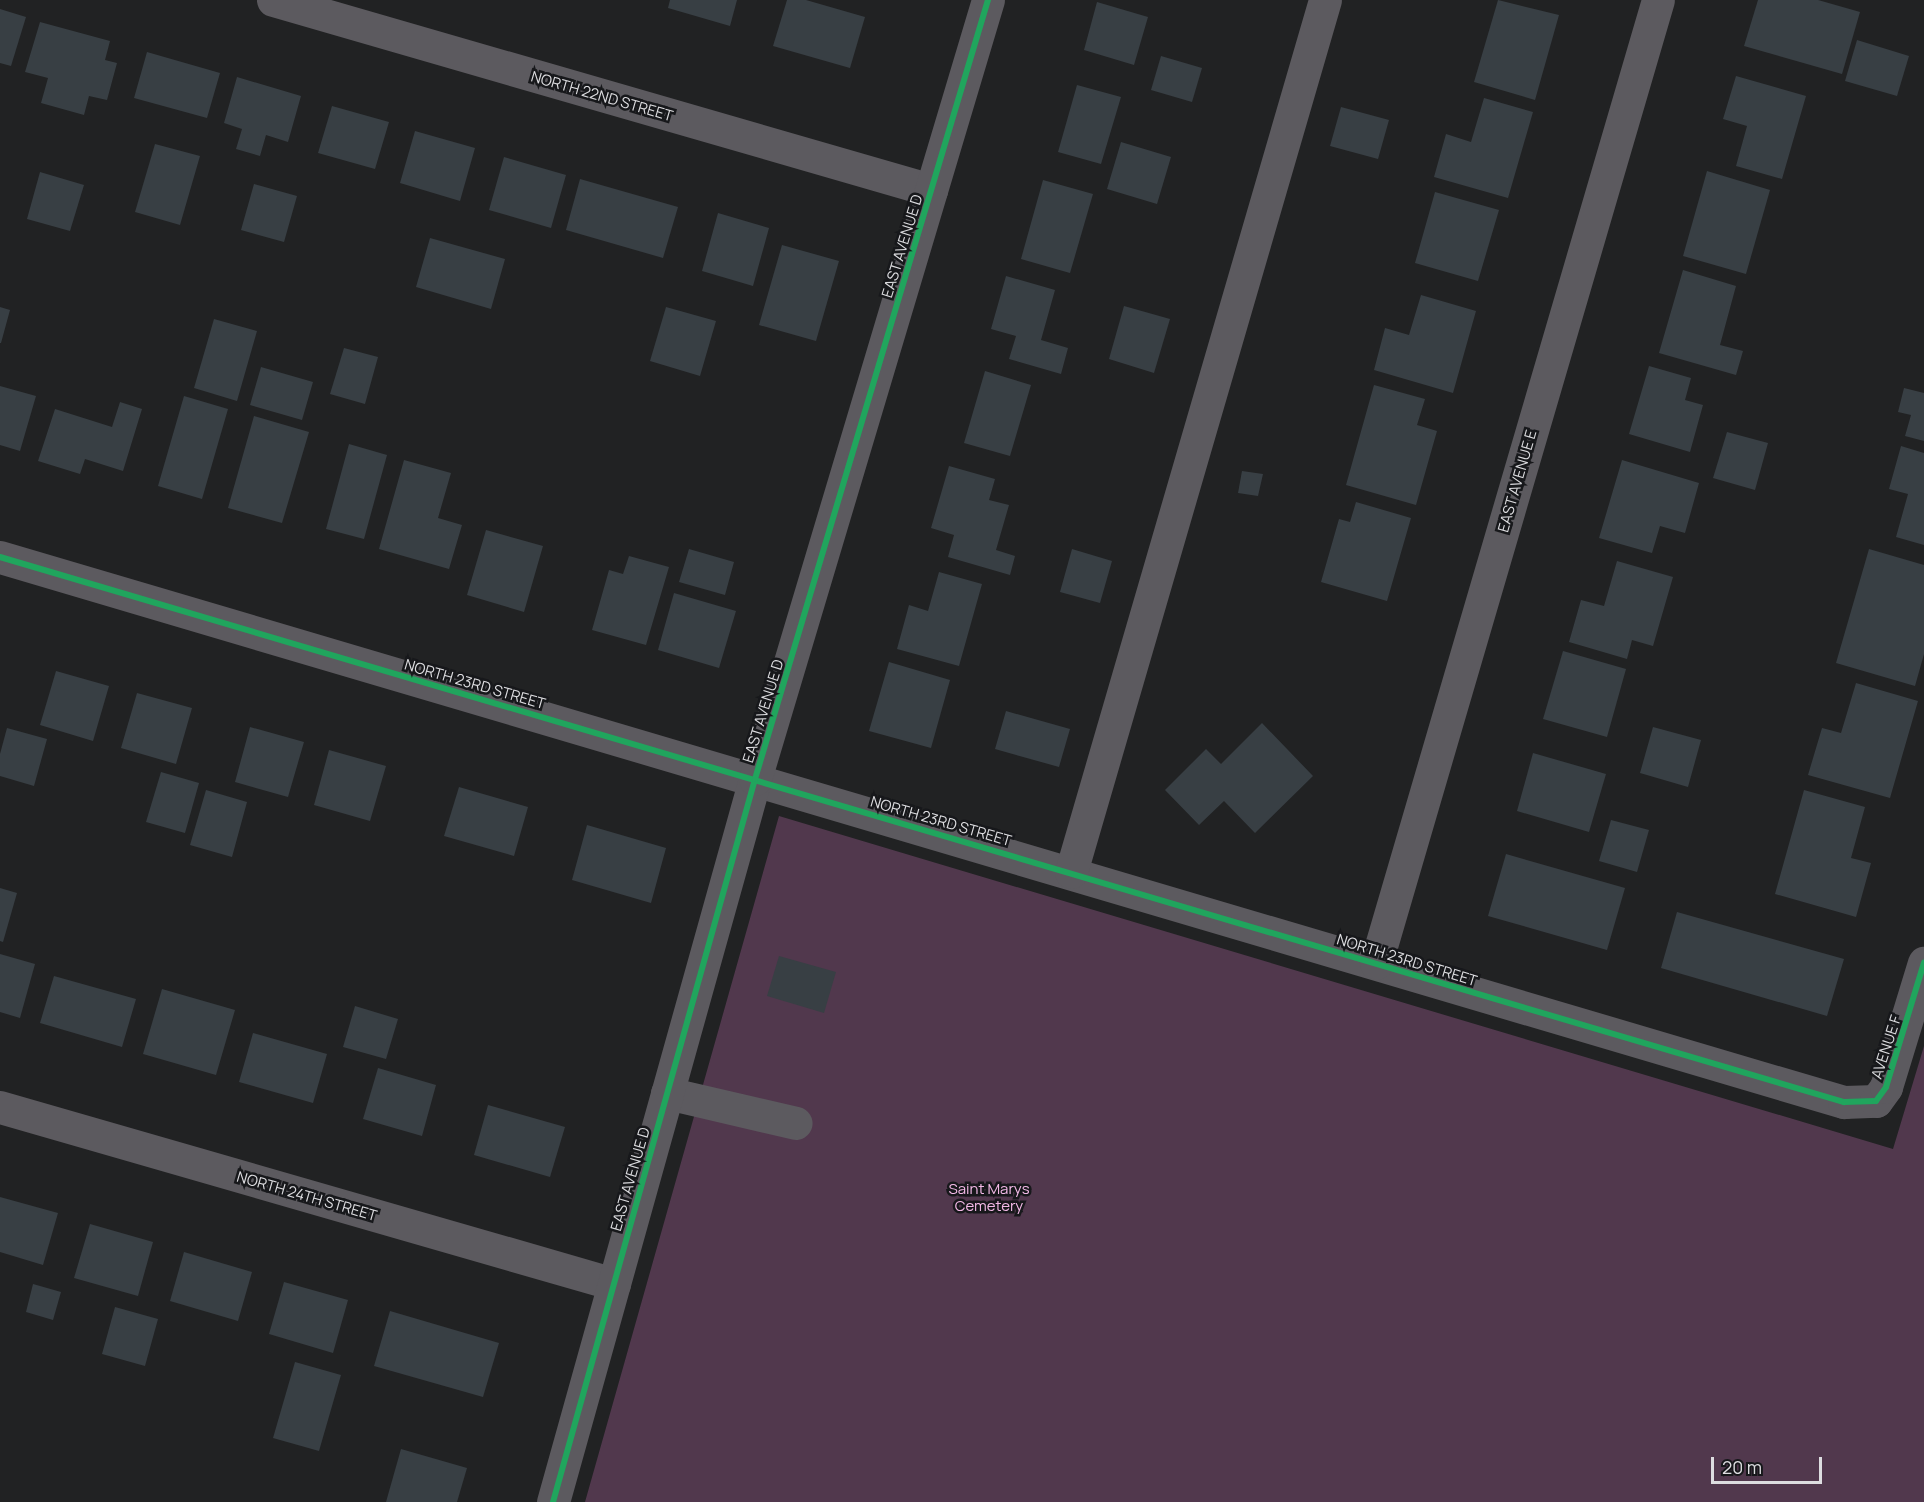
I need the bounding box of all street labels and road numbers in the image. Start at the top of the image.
street label: NORTH 22ND STREET [529,67,675,125]
street label: EAST AVENUE D [878,192,926,300]
street label: EAST AVENUE E [1494,428,1540,534]
street label: NORTH 23RD STREET [402,655,548,713]
street label: EAST AVENUE D [739,657,787,765]
street label: NORTH 23RD STREET [868,792,1014,850]
street label: NORTH 23RD STREET [1335,930,1479,990]
street label: AVENUE F [1867,1013,1905,1081]
street label: EAST AVENUE D [607,1125,653,1233]
street label: NORTH 24TH STREET [235,1167,379,1225]

